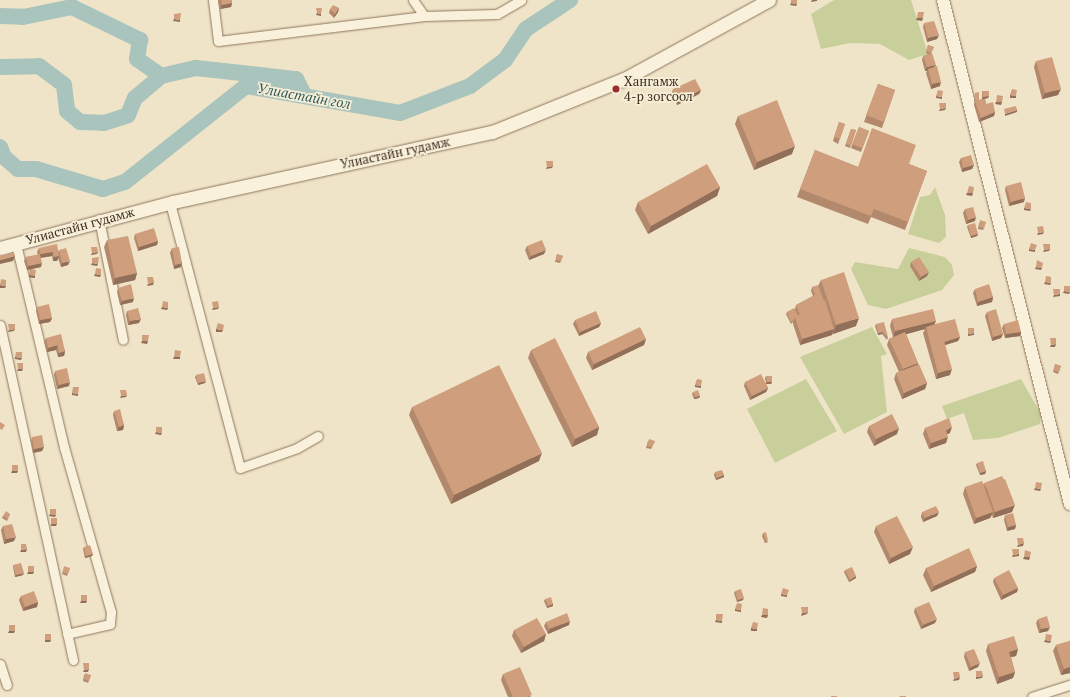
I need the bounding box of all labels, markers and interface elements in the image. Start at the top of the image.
place label: Хангамж 4-р зогсоол [624,74,693,105]
water label: Улиастайн гол [256,80,352,112]
marker: Хангамж 4-р зогсоол [611,84,621,94]
street label: Улиастайн гудамж [339,134,451,172]
street label: Улиастайн гудамж [24,204,136,248]

